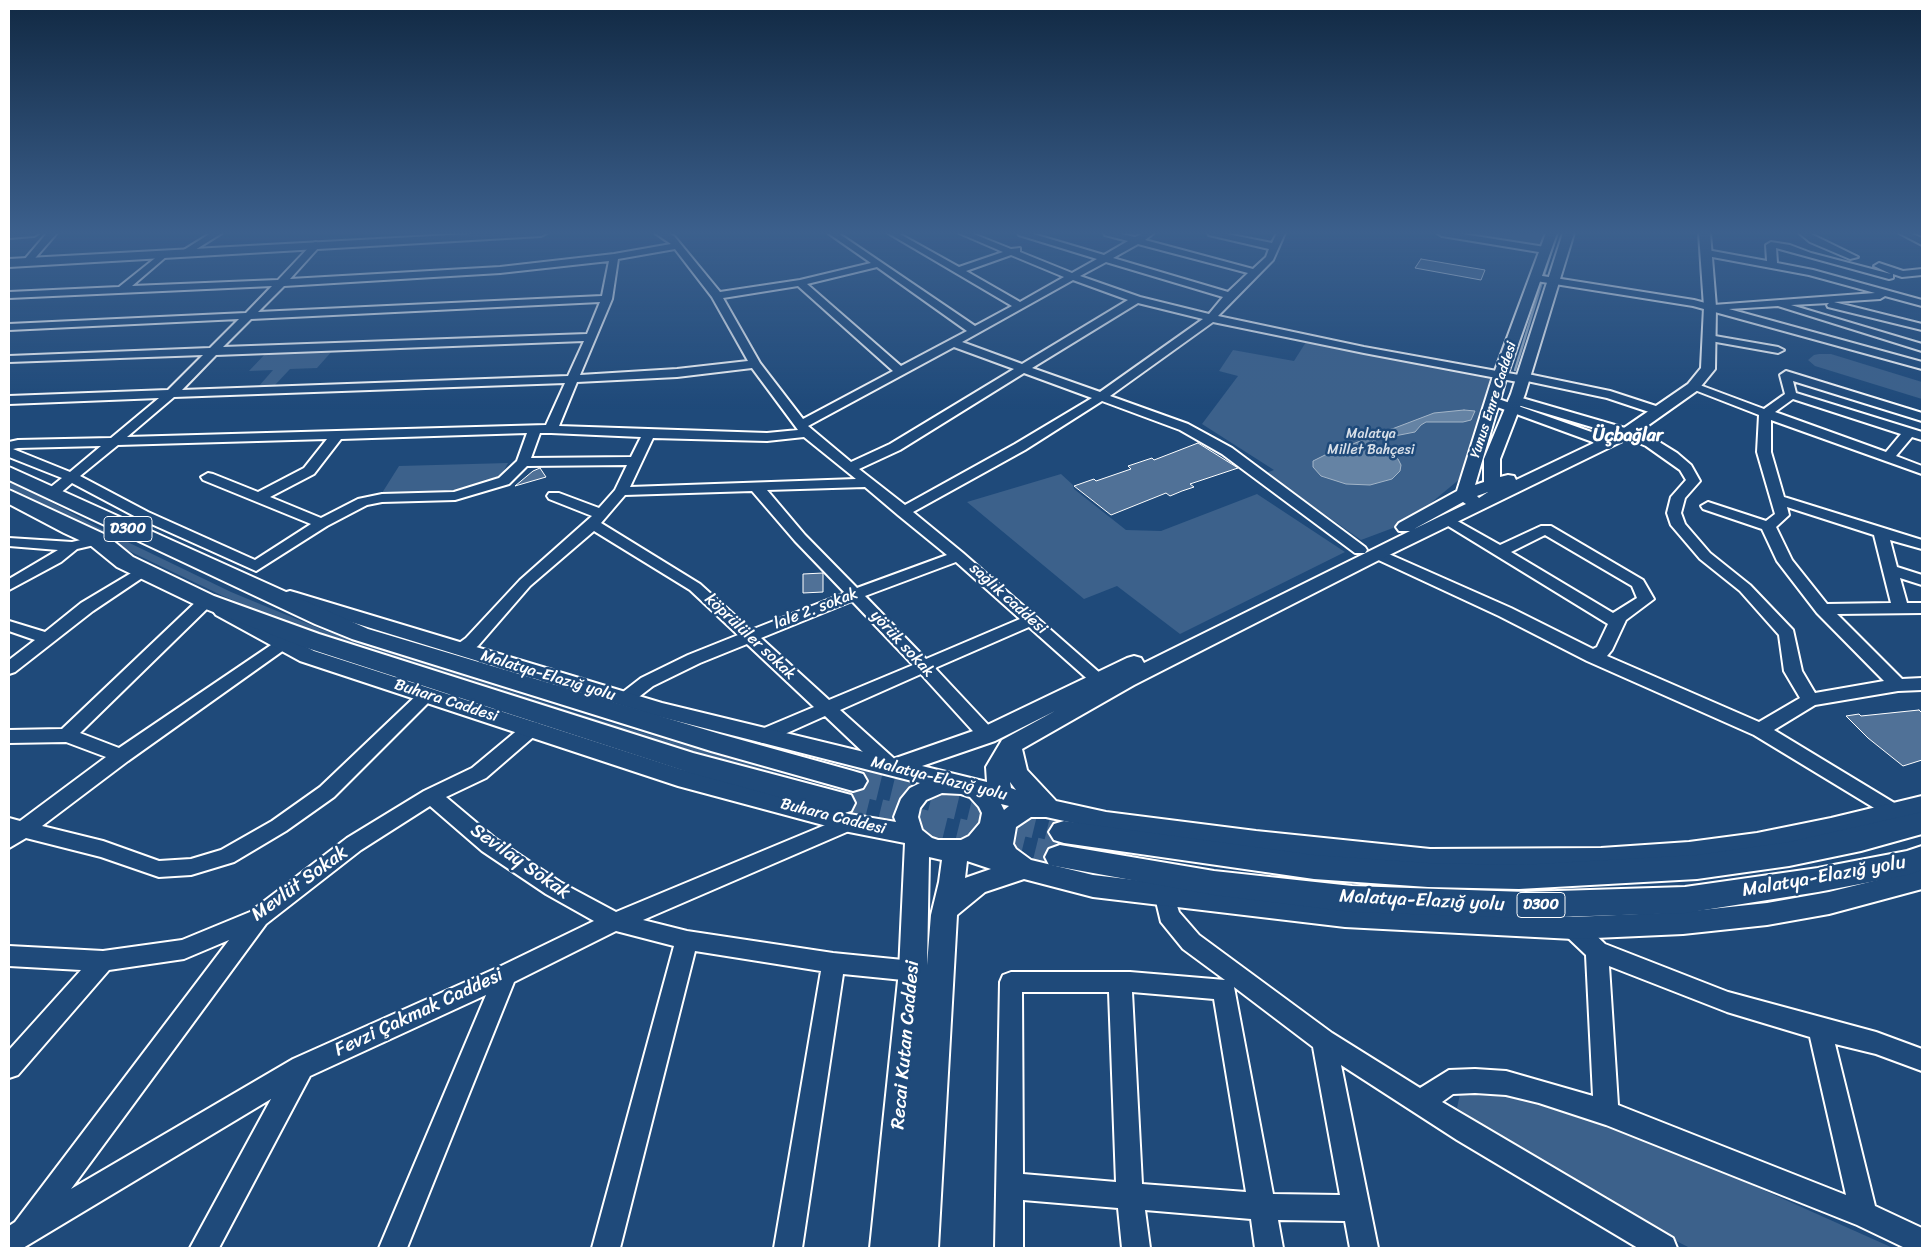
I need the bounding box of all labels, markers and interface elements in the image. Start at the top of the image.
street label: Yunus Emre Caddesi [1467,340,1521,460]
district label: Üçbağlar [1593,425,1663,447]
park label: Malatya Millet Bahçesi [1327,426,1415,458]
road number: D300 [104,516,152,542]
street label: sağlık caddesi [965,559,1051,639]
street label: lale 2. sokak [771,584,861,634]
street label: köprülüler sokak [701,590,799,684]
street label: yörük sokak [866,606,938,682]
street label: Malatya-Elazığ yolu [478,646,618,706]
street label: Buhara Caddesi [392,675,500,727]
street label: Malatya-Elazığ yolu [869,753,1009,805]
street label: Buhara Caddesi [778,795,888,839]
street label: Sevilay Sokak [466,819,574,905]
street label: Mevlüt Sokak [247,841,353,927]
street label: Malatya-Elazığ yolu [1740,851,1908,903]
street label: Malatya-Elazığ yolu [1339,885,1505,917]
road number: D300 [1517,892,1565,918]
street label: Recai Kutan Caddesi [887,960,925,1130]
street label: Fevzi Çakmak Caddesi [331,964,507,1062]

